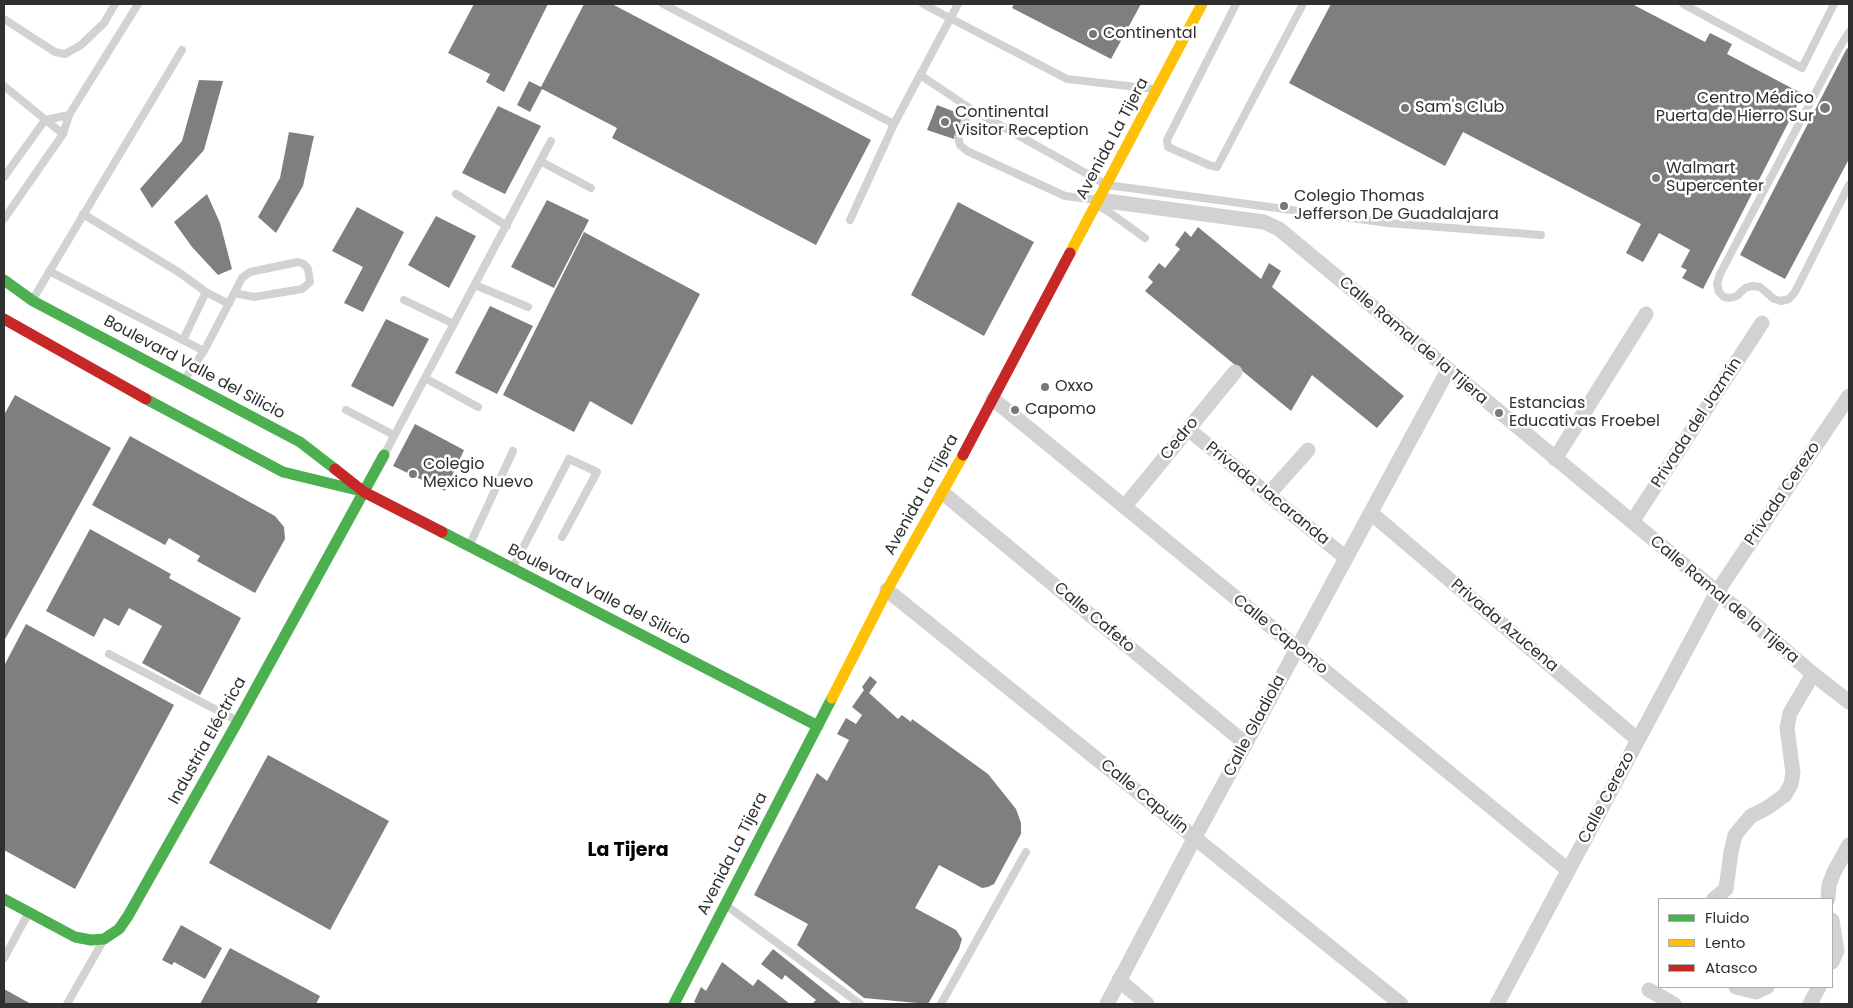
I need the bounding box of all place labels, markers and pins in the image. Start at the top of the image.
place label: Continental [1103,24,1197,44]
marker: Continental [1087,28,1099,40]
place label: Centro Médico Puerta de Hierro Sur [1656,89,1814,127]
place label: Sam's Club [1415,98,1504,118]
marker: Centro Médico Puerta de Hierro Sur [1818,101,1832,115]
marker: Sam's Club [1399,102,1411,114]
place label: Continental Visitor Reception [955,103,1089,141]
marker: Continental Visitor Reception [939,116,951,128]
place label: Walmart Supercenter [1666,159,1764,197]
marker: Walmart Supercenter [1650,172,1662,184]
place label: Colegio Thomas Jefferson De Guadalajara [1294,187,1499,225]
marker: Colegio Thomas Jefferson De Guadalajara [1278,200,1290,212]
place label: Oxxo [1055,377,1093,397]
marker: Oxxo [1039,381,1051,393]
place label: Estancias Educativas Froebel [1509,394,1660,432]
place label: Capomo [1025,400,1096,420]
marker: Capomo [1009,404,1021,416]
marker: Estancias Educativas Froebel [1493,407,1505,419]
place label: Colegio Mexico Nuevo [423,455,533,493]
marker: Colegio Mexico Nuevo [407,468,419,480]

